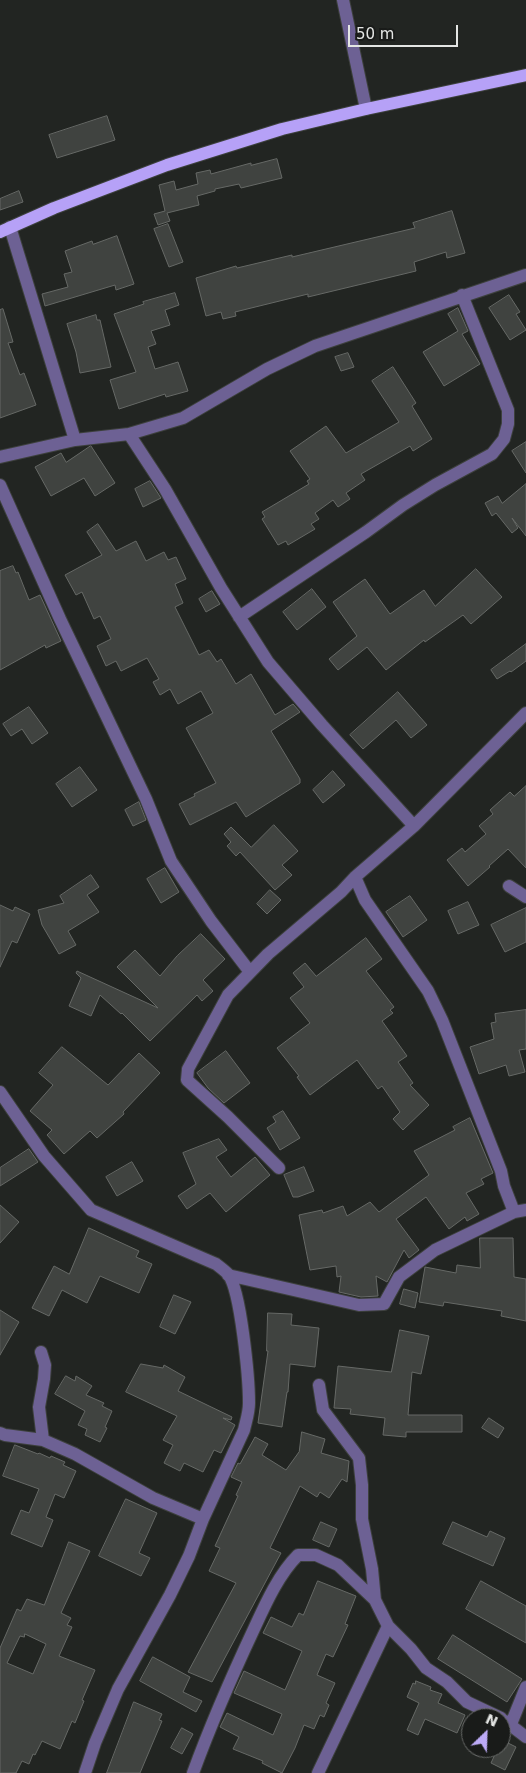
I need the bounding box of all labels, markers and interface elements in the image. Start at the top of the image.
scale bar [351,15,461,47]
text: 50 m [356,25,394,43]
north arrow [461,1708,511,1758]
text: N [483,1711,500,1730]

